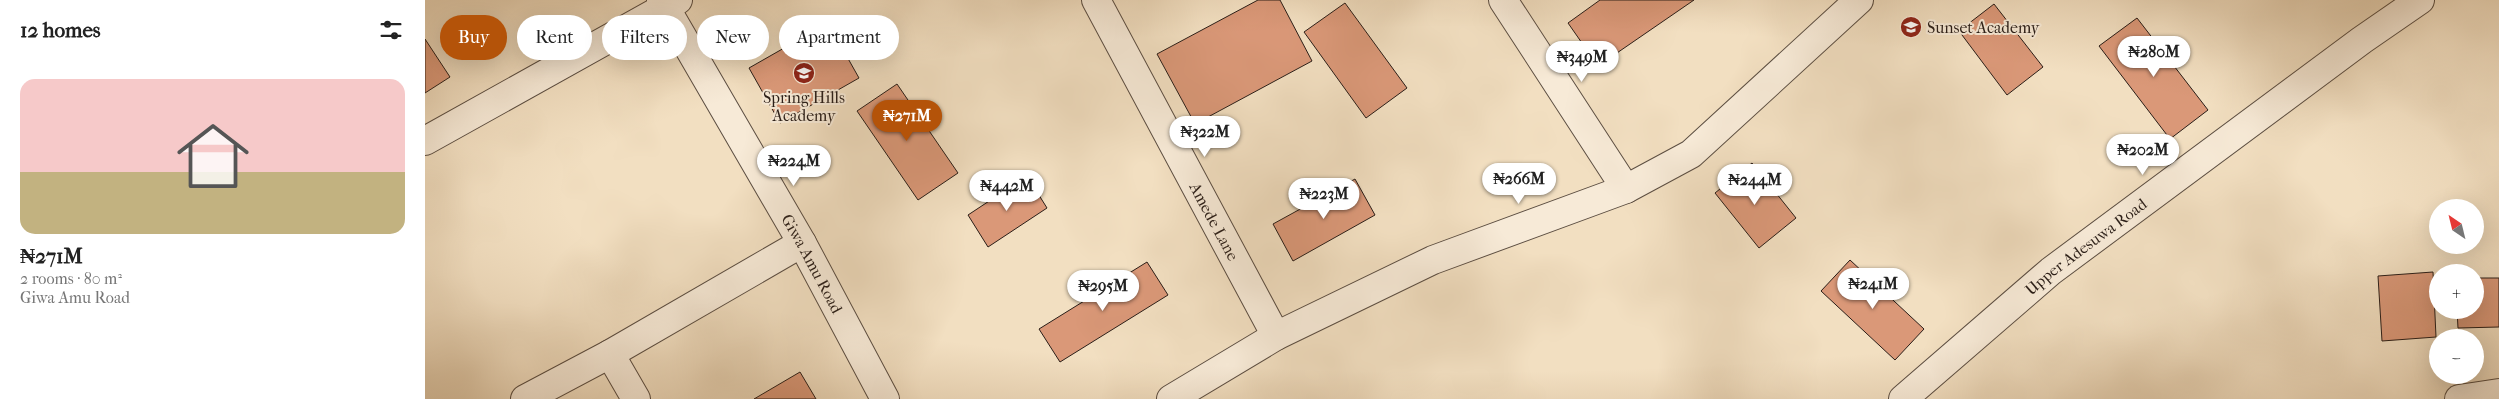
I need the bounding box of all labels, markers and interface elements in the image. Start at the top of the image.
chip: Buy [440,15,507,60]
chip: Rent [517,15,592,60]
chip: Filters [602,15,687,60]
chip: New [697,15,769,60]
chip: Apartment [779,15,899,60]
school or university icon: Sunset Academy [1899,15,1923,39]
icon: filters [377,16,405,44]
text: 12 homes [20,18,101,42]
place label: Sunset Academy [1927,18,2040,37]
pin: ₦280M [2119,36,2189,78]
pin: ₦349M [1547,41,1617,83]
text: ₦280M [2128,42,2180,61]
text: ₦349M [1557,47,1607,66]
school or university icon: Spring Hills Academy [792,61,816,85]
place label: Spring Hills Academy [763,88,845,125]
pin: ₦271M [872,100,942,142]
text: ₦271M [883,106,931,125]
icon: home [168,111,258,201]
pin: ₦322M [1170,116,1240,158]
text: ₦322M [1180,122,1230,141]
pin: ₦202M [2108,134,2178,176]
text: ₦202M [2117,140,2169,159]
pin: ₦224M [759,144,829,187]
text: ₦224M [768,151,820,170]
pin: ₦266M [1484,162,1554,205]
pin: ₦244M [1720,164,1790,206]
text: ₦266M [1493,169,1545,188]
pin: ₦442M [972,170,1042,212]
text: ₦244M [1728,170,1782,189]
text: ₦442M [980,176,1034,195]
street label: Amede Lane [1185,178,1243,264]
pin: ₦223M [1289,178,1359,220]
text: ₦223M [1299,184,1349,203]
street label: Upper Adesuwa Road [2021,194,2151,299]
north arrow [2429,199,2484,254]
map controls [2429,199,2484,384]
street label: Giwa Amu Road [777,211,847,317]
text: ₦271M [20,244,83,268]
button: + [2429,264,2484,319]
pin: ₦241M [1838,268,1908,310]
text: 2 rooms · 80 m² [20,269,122,288]
pin: ₦295M [1068,270,1138,312]
text: ₦241M [1848,274,1898,293]
text: ₦295M [1078,276,1128,295]
text: Giwa Amu Road [20,288,130,307]
button: − [2429,329,2484,384]

